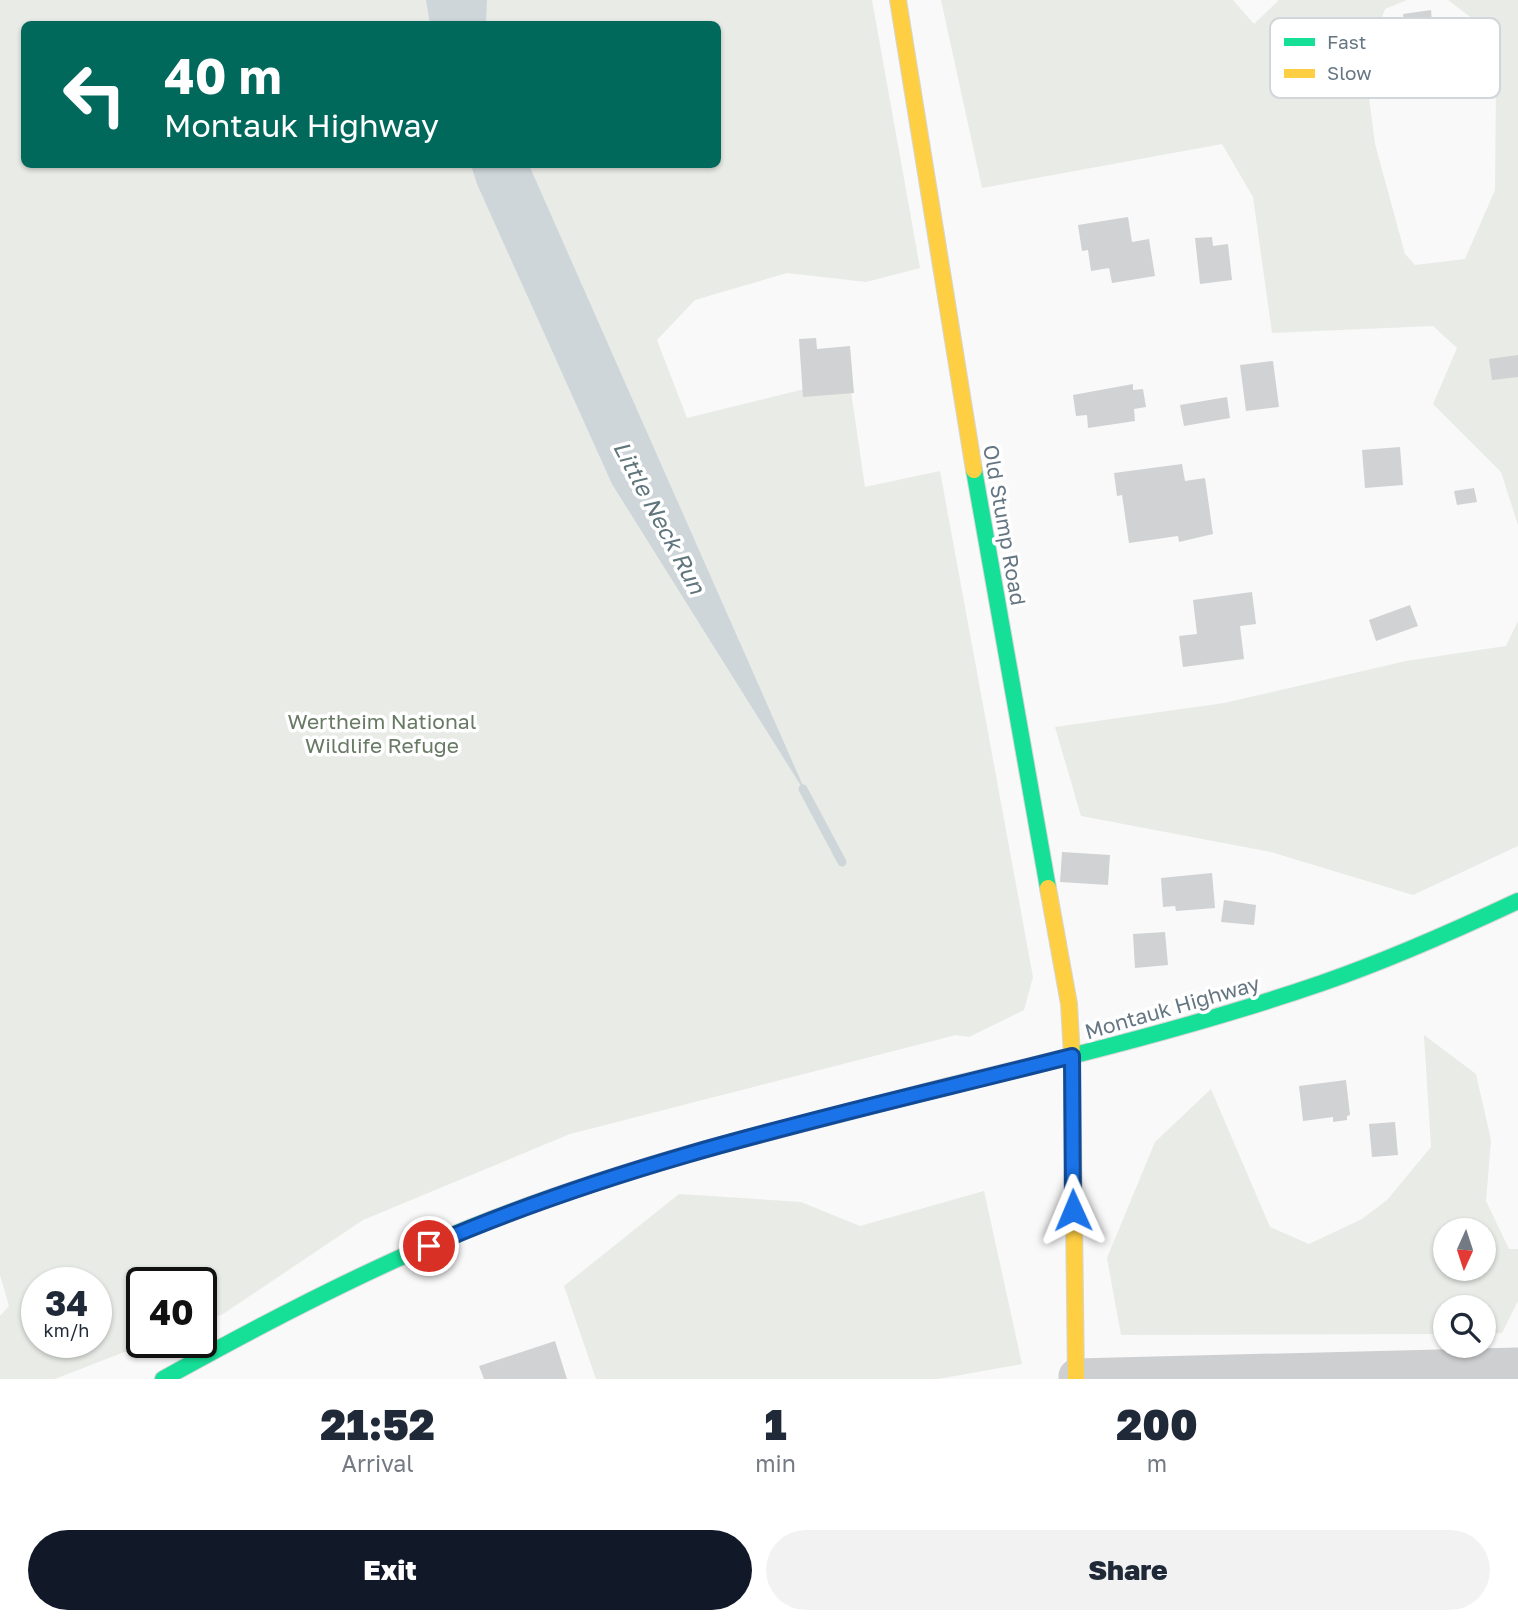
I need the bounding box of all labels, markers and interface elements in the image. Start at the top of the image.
legend [1270,18,1500,98]
text: Fast [1327,30,1366,53]
text: 40 m [164,46,282,105]
icon: left [49,49,140,140]
text: Slow [1327,61,1372,84]
text: Montauk Highway [164,106,439,144]
water label: Little Neck Run [608,436,712,599]
street label: Old Stump Road [978,443,1032,607]
park label: Wertheim National Wildlife Refuge [288,708,476,758]
street label: Montauk Highway [1082,970,1263,1044]
position arrow [1036,1173,1110,1247]
pin [399,1216,459,1276]
north arrow [1433,1218,1496,1281]
map controls [1433,1218,1496,1358]
icon: arrive [410,1227,448,1265]
speed limit sign: 40 [126,1267,217,1358]
text: 34 [45,1282,88,1324]
button: search [1433,1295,1496,1358]
text: km/h [44,1319,89,1341]
text: 21:52 [320,1399,435,1449]
text: 1 [764,1399,787,1449]
text: 200 [1116,1399,1198,1449]
text: Arrival [342,1449,414,1477]
text: min [755,1449,796,1477]
text: m [1147,1449,1167,1477]
button: Exit [28,1530,752,1610]
button: Share [766,1530,1490,1610]

